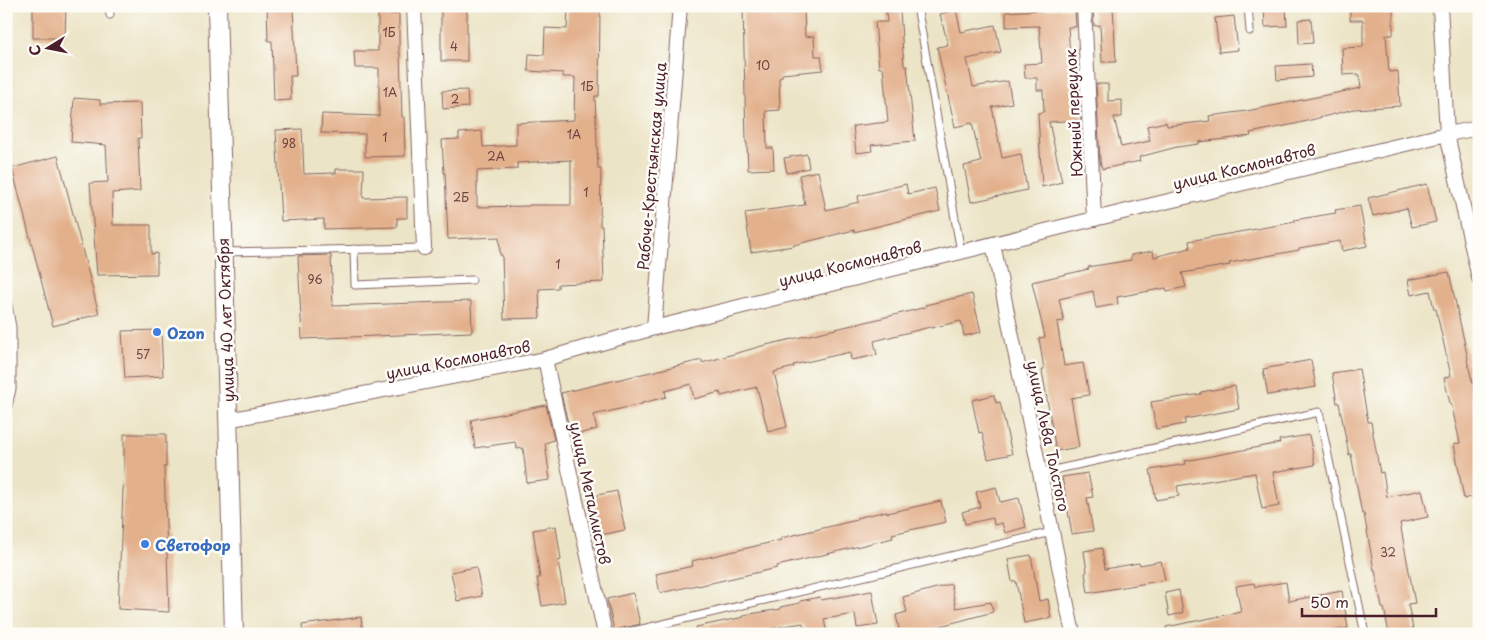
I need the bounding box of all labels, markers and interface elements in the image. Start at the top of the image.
north arrow [22,22,72,72]
house number: 1Б [382,23,396,41]
house number: 4 [450,37,458,55]
text: С [23,43,46,57]
street label: Южный переулок [1058,48,1088,178]
house number: 10 [756,56,770,74]
street label: Рабоче-Крестьянская улица [630,60,672,271]
house number: 1Б [580,77,594,95]
house number: 1А [383,83,397,101]
house number: 2 [451,90,459,108]
house number: 1А [567,125,581,143]
house number: 1 [382,128,388,146]
house number: 98 [282,134,296,152]
street label: улица Космонавтов [1170,137,1318,195]
house number: 2А [487,147,505,165]
house number: 1 [583,183,589,201]
house number: 2Б [453,188,469,206]
street label: улица Космонавтов [776,234,924,292]
street label: улица 40 лет Октября [211,237,239,403]
house number: 1 [555,255,561,273]
house number: 96 [307,270,323,288]
place label: Ozon [167,321,205,344]
marker: Ozon [151,326,163,338]
street label: улица Космонавтов [384,334,533,384]
house number: 57 [136,345,150,363]
street label: улица Льва Толстого [1022,358,1076,514]
street label: улица Металлистов [565,420,617,567]
place label: Светофор [155,533,231,556]
marker: Светофор [139,538,151,550]
house number: 32 [1380,543,1396,561]
scale bar [1302,585,1436,617]
text: 50 m [1310,590,1349,613]

